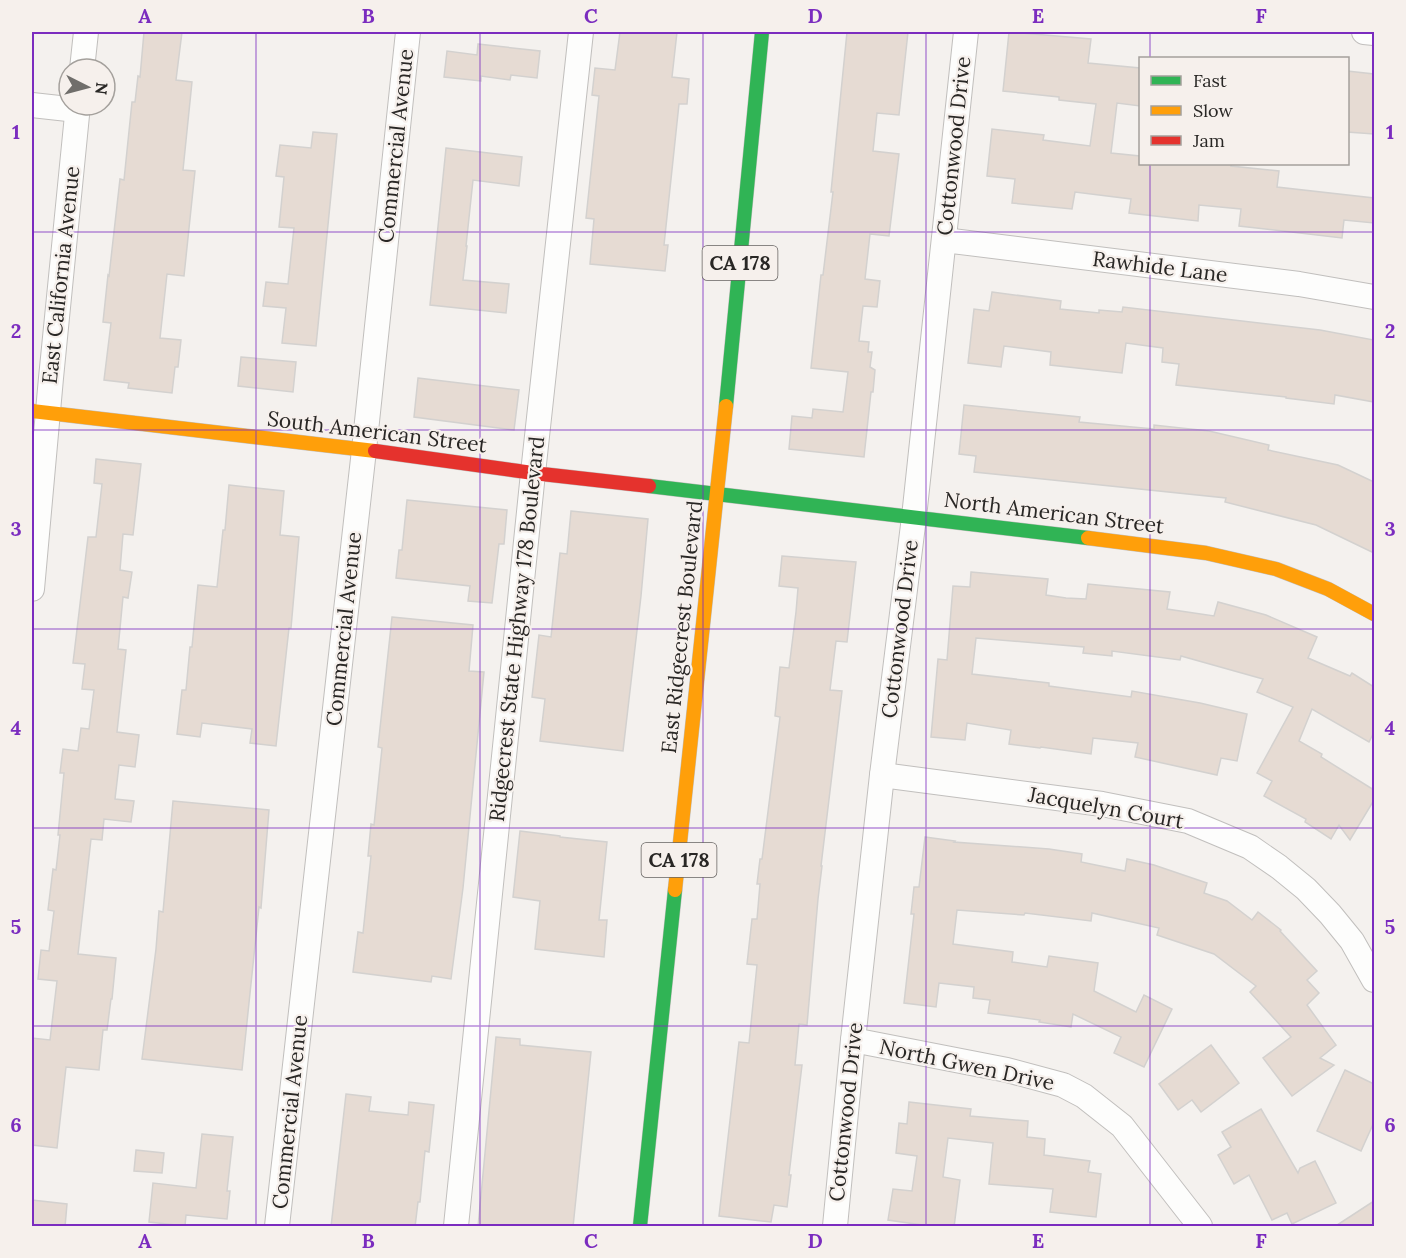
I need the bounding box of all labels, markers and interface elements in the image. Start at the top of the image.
text: A [138,3,152,28]
text: B [361,3,375,28]
text: C [584,3,598,28]
text: D [807,3,823,28]
text: E [1032,3,1044,28]
text: F [1255,3,1267,28]
street label: Commercial Avenue [372,47,419,244]
street label: Cottonwood Drive [931,55,976,237]
north arrow [57,57,117,117]
legend [1139,57,1349,165]
text: Fast [1193,69,1227,92]
text: N [91,81,113,96]
text: Slow [1193,99,1233,122]
text: 1 [12,119,20,144]
text: 1 [1386,119,1394,144]
text: Jam [1192,129,1225,152]
street label: East California Avenue [36,165,85,385]
street label: Rawhide Lane [1091,245,1229,288]
road number: CA 178 [702,246,777,280]
text: 2 [11,318,21,343]
text: 2 [1385,318,1395,343]
street label: South American Street [266,405,489,458]
street label: Ridgecrest State Highway 178 Boulevard [483,435,550,823]
street label: North American Street [942,486,1167,540]
street label: East Ridgecrest Boulevard [655,499,708,755]
text: 3 [10,516,22,541]
text: 3 [1384,516,1396,541]
street label: Commercial Avenue [320,530,367,727]
street label: Cottonwood Drive [875,538,924,720]
text: 4 [11,715,22,740]
text: 4 [1385,715,1396,740]
street label: Jacquelyn Court [1025,780,1187,835]
road number: CA 178 [642,843,716,877]
text: 5 [11,914,22,939]
text: 5 [1385,914,1396,939]
street label: Commercial Avenue [266,1013,313,1210]
street label: Cottonwood Drive [823,1021,868,1203]
street label: North Gwen Drive [877,1033,1057,1096]
text: 6 [10,1112,22,1137]
text: 6 [1384,1112,1396,1137]
text: A [138,1228,152,1253]
text: B [361,1228,375,1253]
text: C [584,1228,598,1253]
text: D [807,1228,823,1253]
text: E [1032,1228,1044,1253]
text: F [1255,1228,1267,1253]

